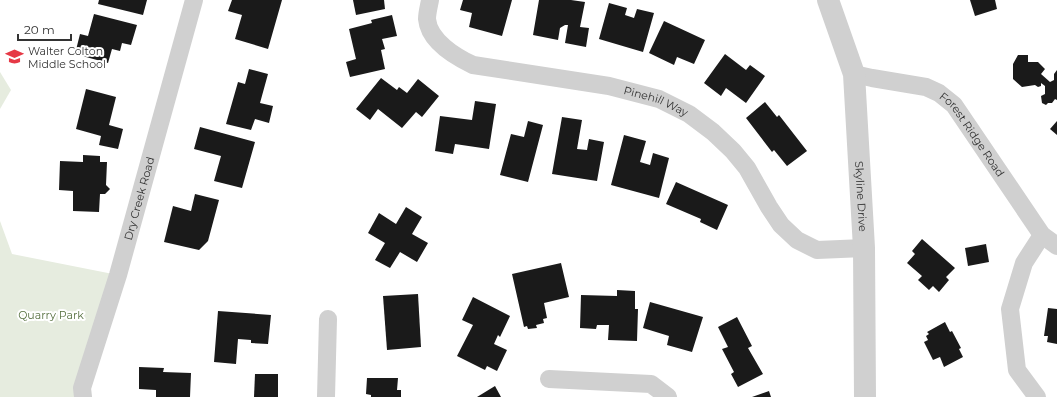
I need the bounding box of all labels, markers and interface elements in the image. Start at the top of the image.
scale bar [18,16,71,42]
text: 20 m [24,22,55,37]
place label: Walter Colton Middle School [28,44,106,71]
school or university icon: Walter Colton Middle School [5,47,25,67]
street label: Pinehill Way [622,83,691,119]
street label: Forest Ridge Road [937,89,1008,179]
street label: Dry Creek Road [121,155,157,242]
street label: Skyline Drive [852,161,870,232]
park label: Quarry Park [18,308,84,322]

